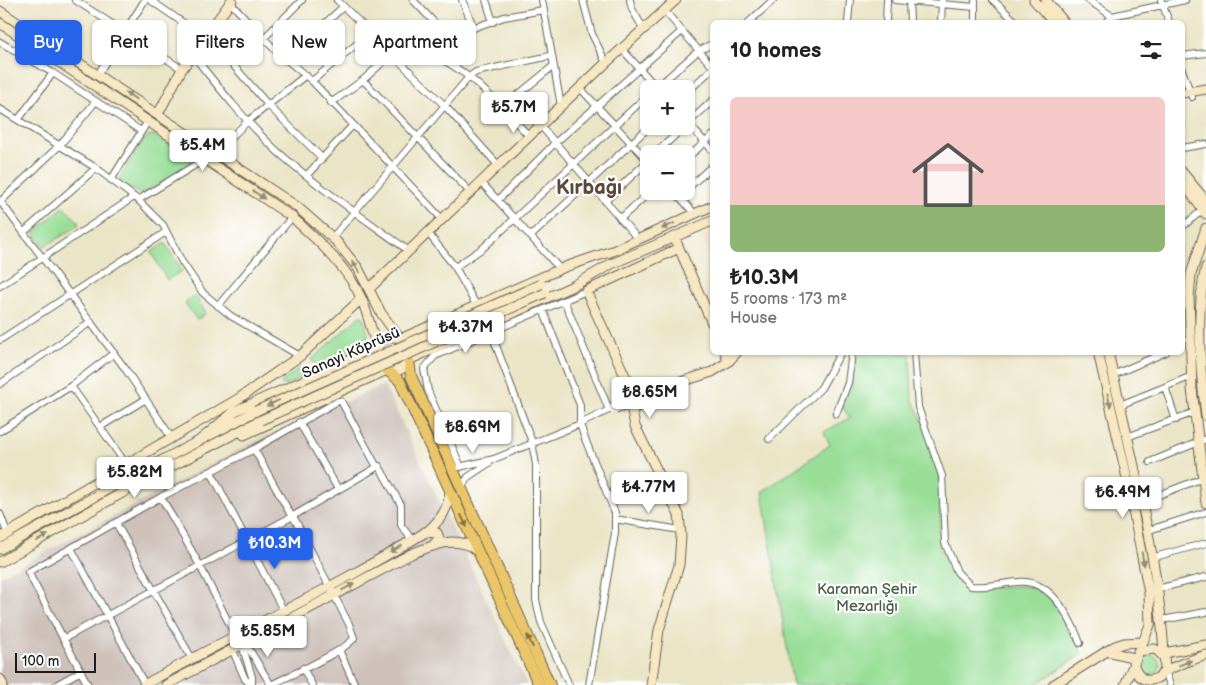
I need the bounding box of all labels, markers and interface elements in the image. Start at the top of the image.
chip: Buy [15,20,82,65]
chip: Rent [92,20,167,65]
chip: Filters [177,20,263,65]
chip: New [273,20,345,65]
chip: Apartment [355,20,476,65]
icon: filters [1137,36,1165,64]
text: 10 homes [730,38,821,63]
map controls [640,80,695,200]
button: + [640,80,695,135]
one-way arrow [124,91,138,100]
pin: ₺5.7M [479,92,549,134]
text: ₺5.7M [492,98,536,117]
pin: ₺5.4M [168,130,238,172]
icon: home [903,130,993,220]
text: ₺5.4M [180,136,226,155]
button: − [640,145,695,200]
district label: Kırbağı [556,176,622,200]
one-way arrow [252,190,266,200]
one-way arrow [661,222,675,230]
one-way arrow [351,261,362,274]
text: ₺10.3M [730,265,799,290]
text: 5 rooms · 173 m² [730,290,847,309]
text: House [730,309,777,328]
pin: ₺4.37M [425,312,507,354]
text: ₺4.37M [439,318,493,337]
street label: Sanayi Köprüsü [299,323,403,383]
pin: ₺8.65M [609,376,691,419]
text: ₺8.65M [622,383,678,402]
one-way arrow [1105,392,1113,407]
one-way arrow [266,400,280,408]
pin: ₺8.69M [432,412,514,454]
text: ₺8.69M [445,418,501,437]
pin: ₺5.82M [94,456,176,499]
text: ₺5.82M [108,463,162,482]
pin: ₺4.77M [608,472,690,514]
pin: ₺6.49M [1082,476,1164,519]
text: ₺4.77M [622,478,676,497]
text: ₺6.49M [1096,483,1150,502]
one-way arrow [460,514,468,528]
pin: ₺10.3M [234,528,316,570]
one-way arrow [36,534,49,543]
text: ₺10.3M [249,534,301,553]
one-way arrow [390,545,403,554]
one-way arrow [1139,551,1147,567]
park label: Karaman Şehir Mezarlığı [817,580,918,616]
one-way arrow [340,583,355,591]
pin: ₺5.85M [227,616,309,658]
text: ₺5.85M [241,622,295,641]
one-way arrow [525,634,533,648]
scale bar [15,650,96,673]
text: 100 m [22,653,59,670]
one-way arrow [1178,659,1193,667]

